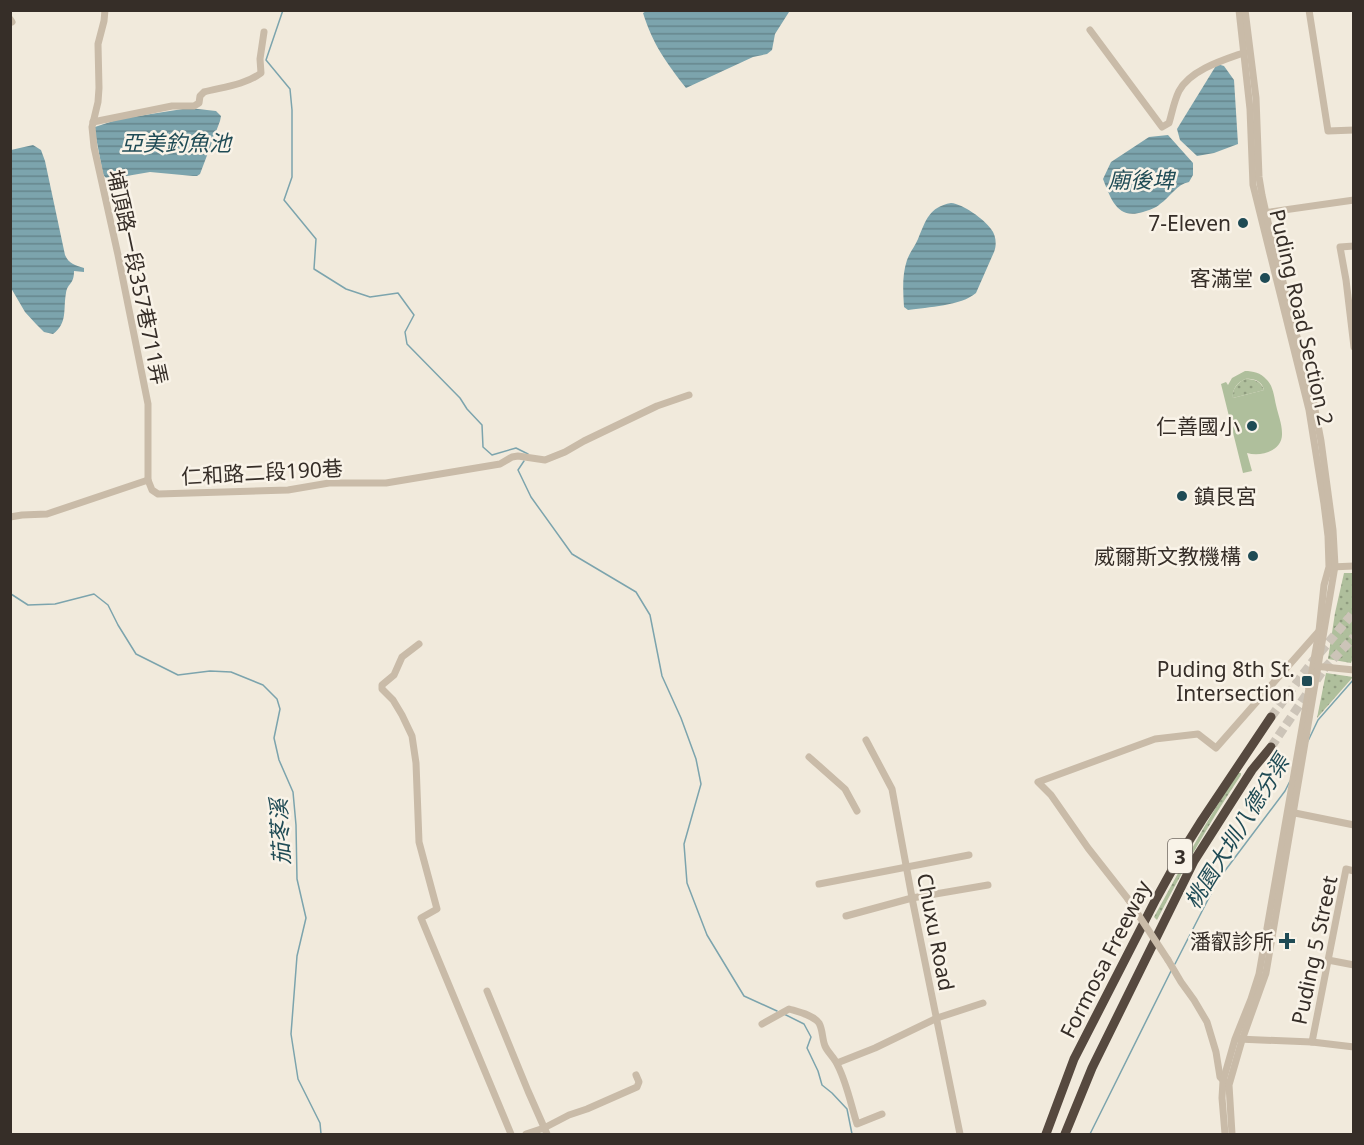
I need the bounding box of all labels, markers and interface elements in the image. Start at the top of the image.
water label: 亞美釣魚池 [121,127,233,157]
water label: 廟後埤 [1108,164,1177,194]
street label: 埔頂路一段357巷711弄 [102,167,174,387]
street label: Puding Road Section 2 [1264,206,1340,428]
place label: 7-Eleven [1148,209,1231,237]
marker: 7-Eleven [1236,216,1250,230]
place label: 客滿堂 [1190,264,1253,292]
marker: 客滿堂 [1258,271,1272,285]
place label: 仁善國小 [1156,412,1240,440]
marker: 仁善國小 [1245,419,1259,433]
street label: 仁和路二段190巷 [180,454,344,490]
place label: 鎮艮宮 [1194,482,1257,510]
marker: 鎮艮宮 [1175,489,1189,503]
place label: 威爾斯文教機構 [1094,542,1241,570]
marker: 威爾斯文教機構 [1246,549,1260,563]
place label: Puding 8th St. Intersection [1157,655,1295,707]
marker: Puding 8th St. Intersection [1300,674,1314,688]
water label: 桃園大圳八德分渠 [1177,746,1297,914]
water label: 茄苳溪 [262,795,296,866]
road number: 3 [1168,839,1192,873]
street label: Chuxu Road [911,871,961,993]
street label: Puding 5 Street [1285,873,1344,1027]
street label: Formosa Freeway [1053,875,1157,1043]
place label: 潘叡診所 [1190,927,1274,955]
marker: 潘叡診所 [1278,932,1296,950]

